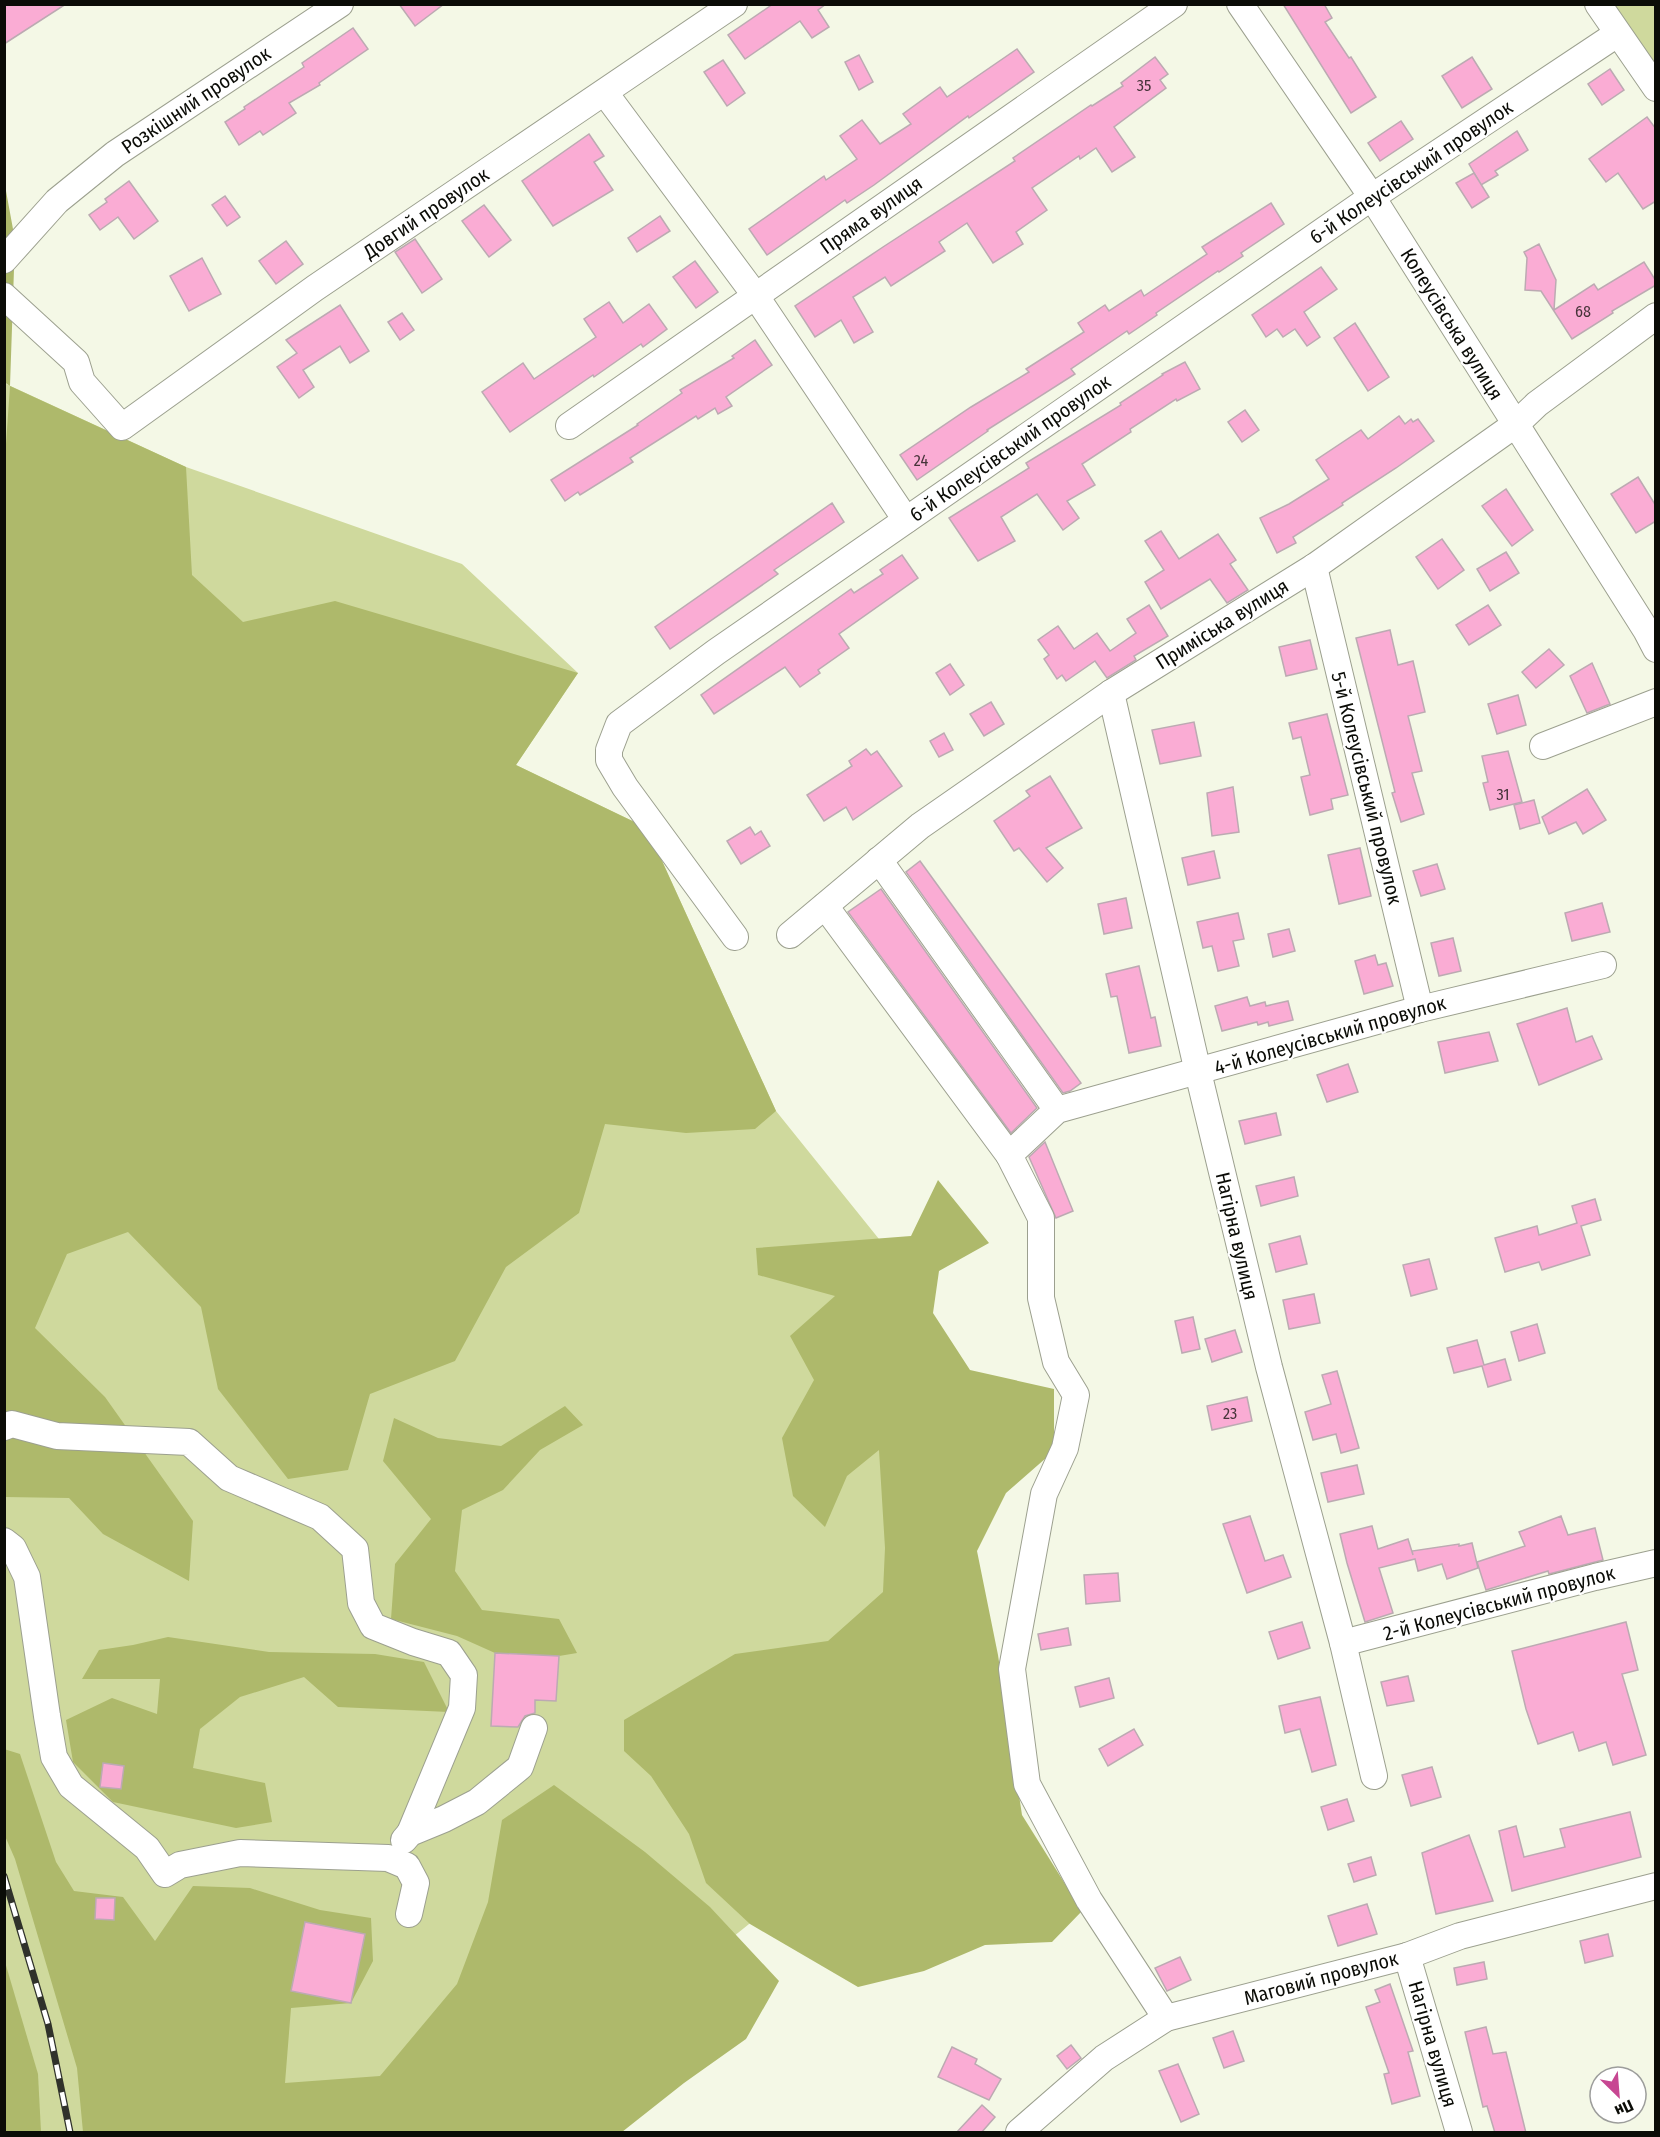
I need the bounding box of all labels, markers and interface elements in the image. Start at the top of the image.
street label: Розкішний провулок [117,41,276,159]
house number: 35 [1137,76,1151,95]
street label: 6-й Колеусівський провулок [1305,95,1518,249]
street label: Довгий провулок [358,162,494,264]
street label: Пряма вулиця [815,171,927,259]
street label: Колеусівська вулиця [1396,244,1508,404]
house number: 68 [1575,302,1591,321]
street label: 6-й Колеусівський провулок [905,369,1116,527]
house number: 24 [914,451,928,470]
street label: Приміська вулиця [1151,574,1293,674]
street label: 5-й Колеусівський провулок [1326,669,1408,907]
house number: 31 [1496,785,1510,804]
street label: 4-й Колеусівський провулок [1212,990,1449,1080]
street label: Нагірна вулиця [1211,1170,1263,1302]
house number: 23 [1223,1404,1237,1423]
street label: 2-й Колеусівський провулок [1381,1560,1618,1645]
street label: Маговий провулок [1241,1946,1401,2010]
street label: Нагірна вулиця [1403,1978,1463,2110]
north arrow [1588,2065,1648,2125]
text: Пн [1612,2096,1636,2121]

